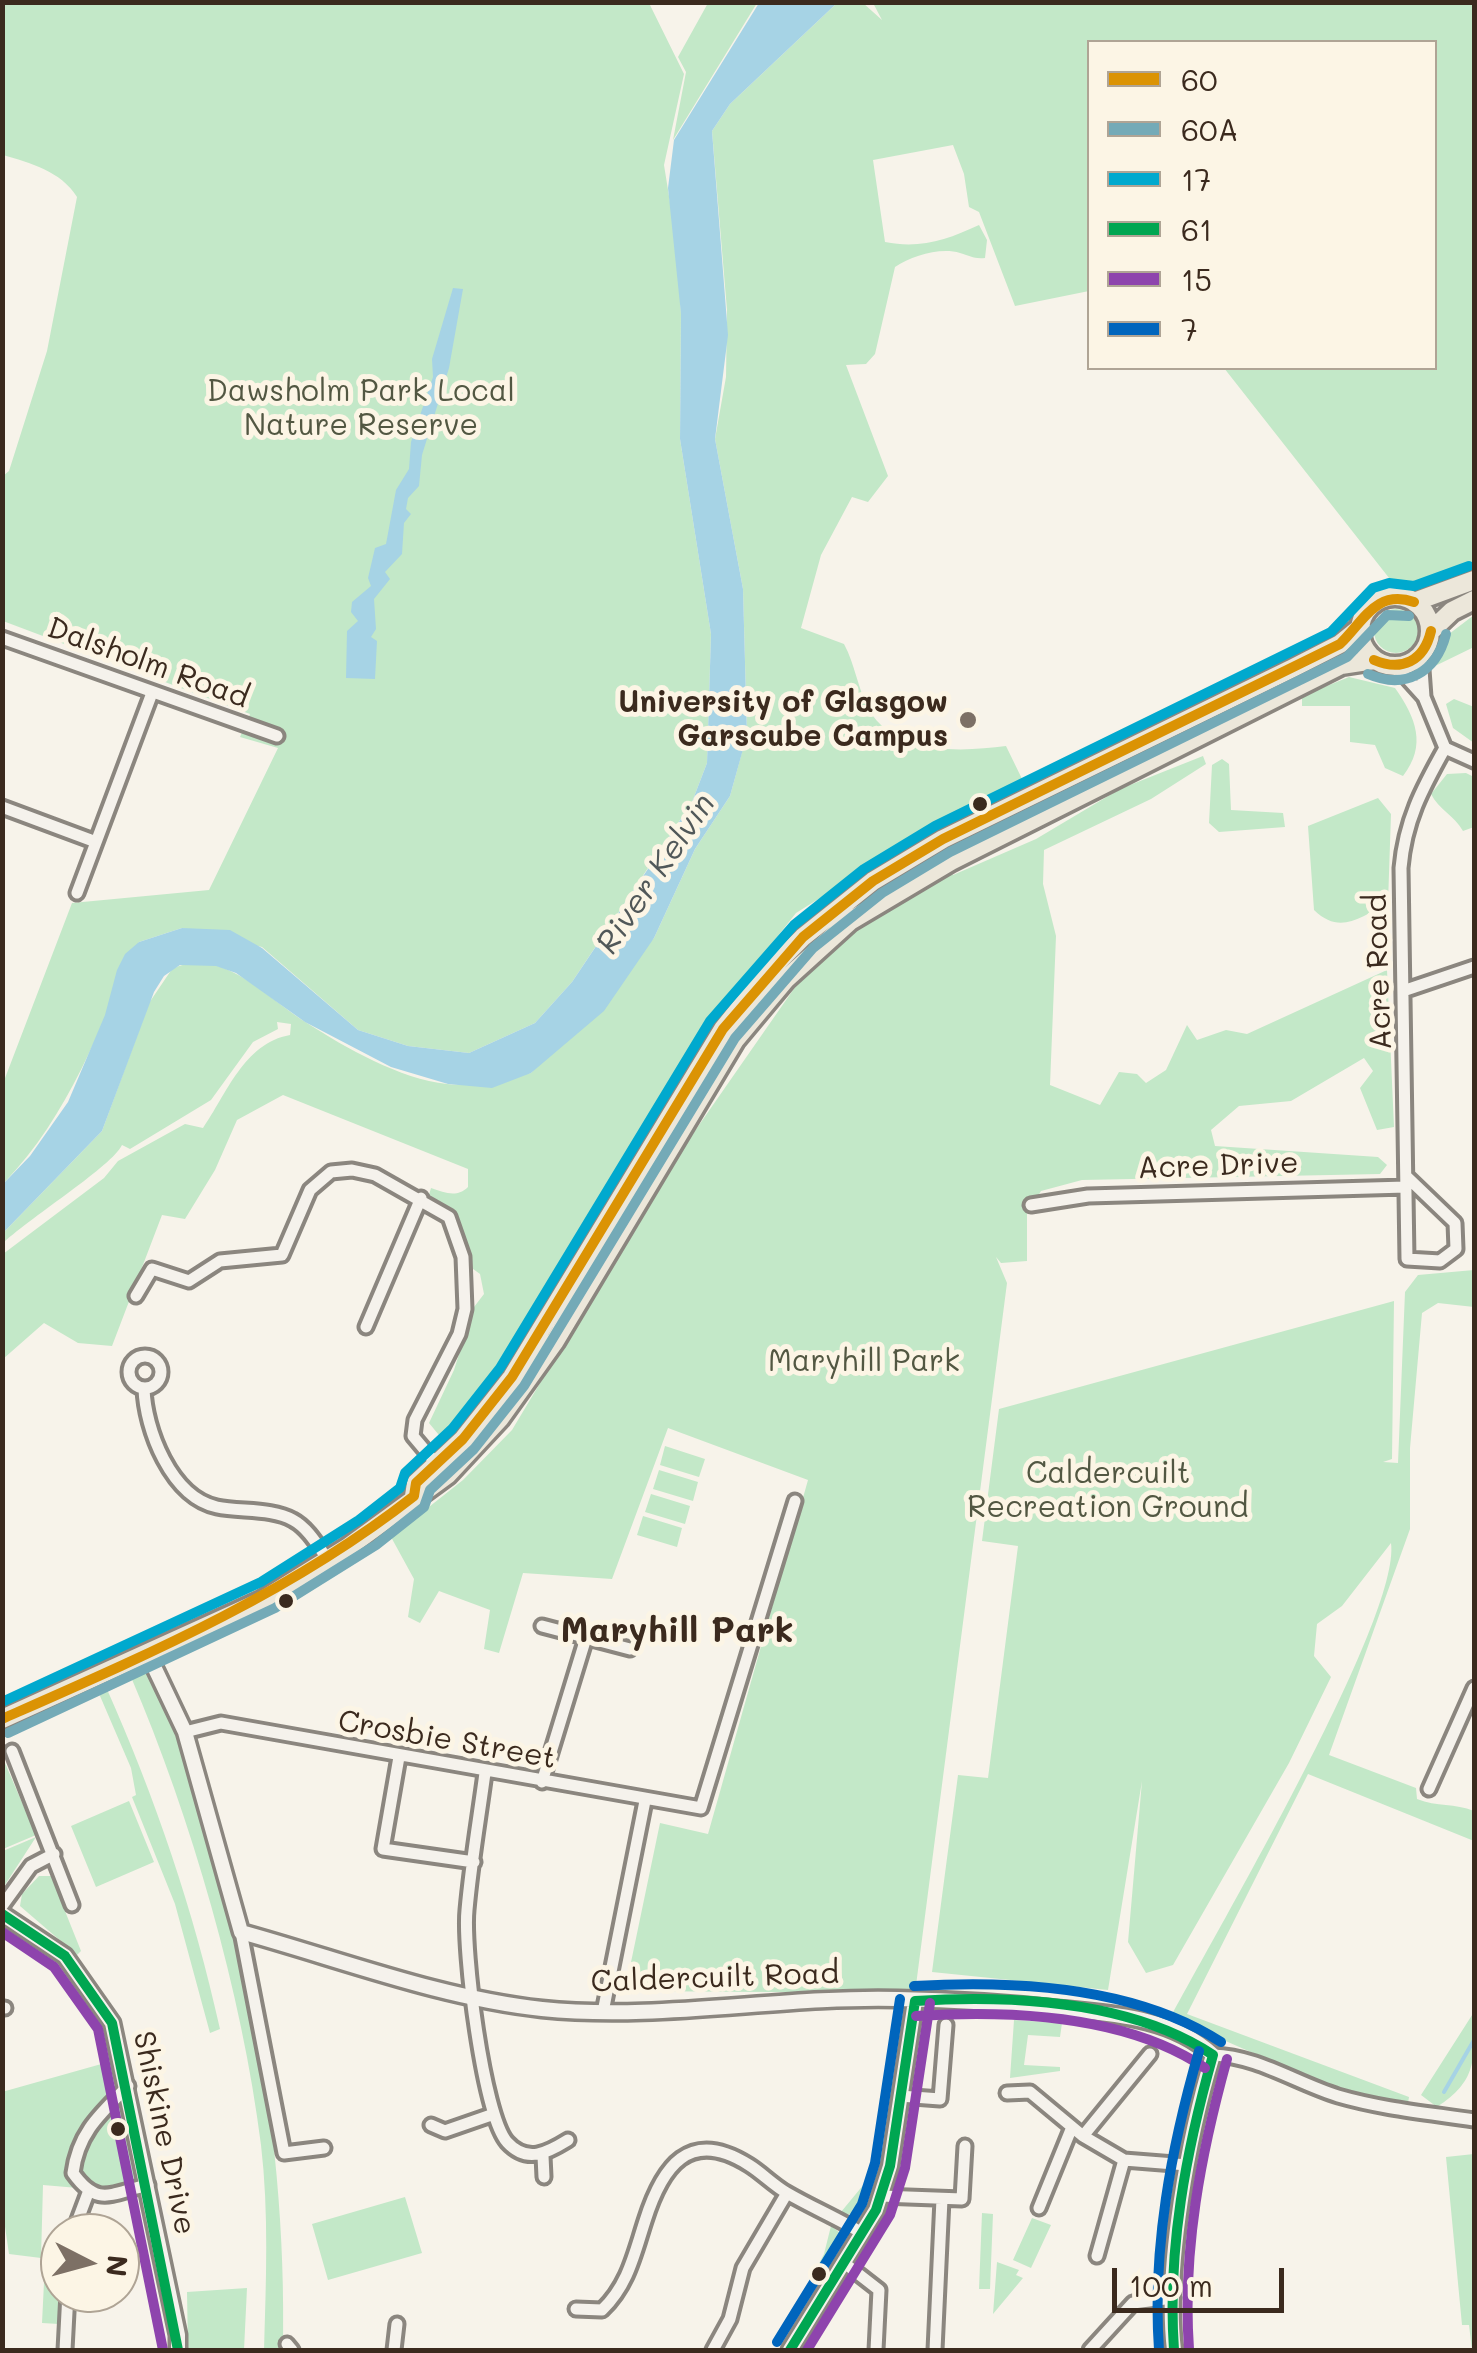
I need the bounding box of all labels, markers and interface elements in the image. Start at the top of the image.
legend [1087,40,1437,370]
text: 60 [1181,59,1218,99]
text: 60A [1181,109,1238,149]
text: 17 [1181,159,1211,199]
text: 61 [1181,209,1213,249]
text: 15 [1181,259,1212,299]
text: 7 [1181,309,1198,349]
park label: Dawsholm Park Local Nature Reserve [207,374,515,444]
street label: Dalsholm Road [42,610,254,716]
place label: University of Glasgow Garscube Campus [618,685,948,756]
marker: University of Glasgow Garscube Campus [957,709,979,731]
water label: River Kelvin [588,787,724,961]
unlabelled marker [970,794,990,814]
street label: Acre Road [1358,893,1400,1051]
street label: Acre Drive [1137,1145,1299,1187]
park label: Maryhill Park [768,1344,960,1380]
park label: Caldercuilt Recreation Ground [967,1456,1249,1526]
unlabelled marker [276,1591,296,1611]
district label: Maryhill Park [560,1610,794,1652]
street label: Crosbie Street [335,1703,559,1777]
street label: Caldercuilt Road [590,1956,840,2000]
street label: Shiskine Drive [125,2028,203,2238]
unlabelled marker [108,2119,128,2139]
north arrow [40,2213,140,2313]
scale bar [1117,2248,1290,2310]
text: N [99,2253,137,2278]
unlabelled marker [809,2264,829,2284]
text: 100 m [1129,2265,1213,2305]

